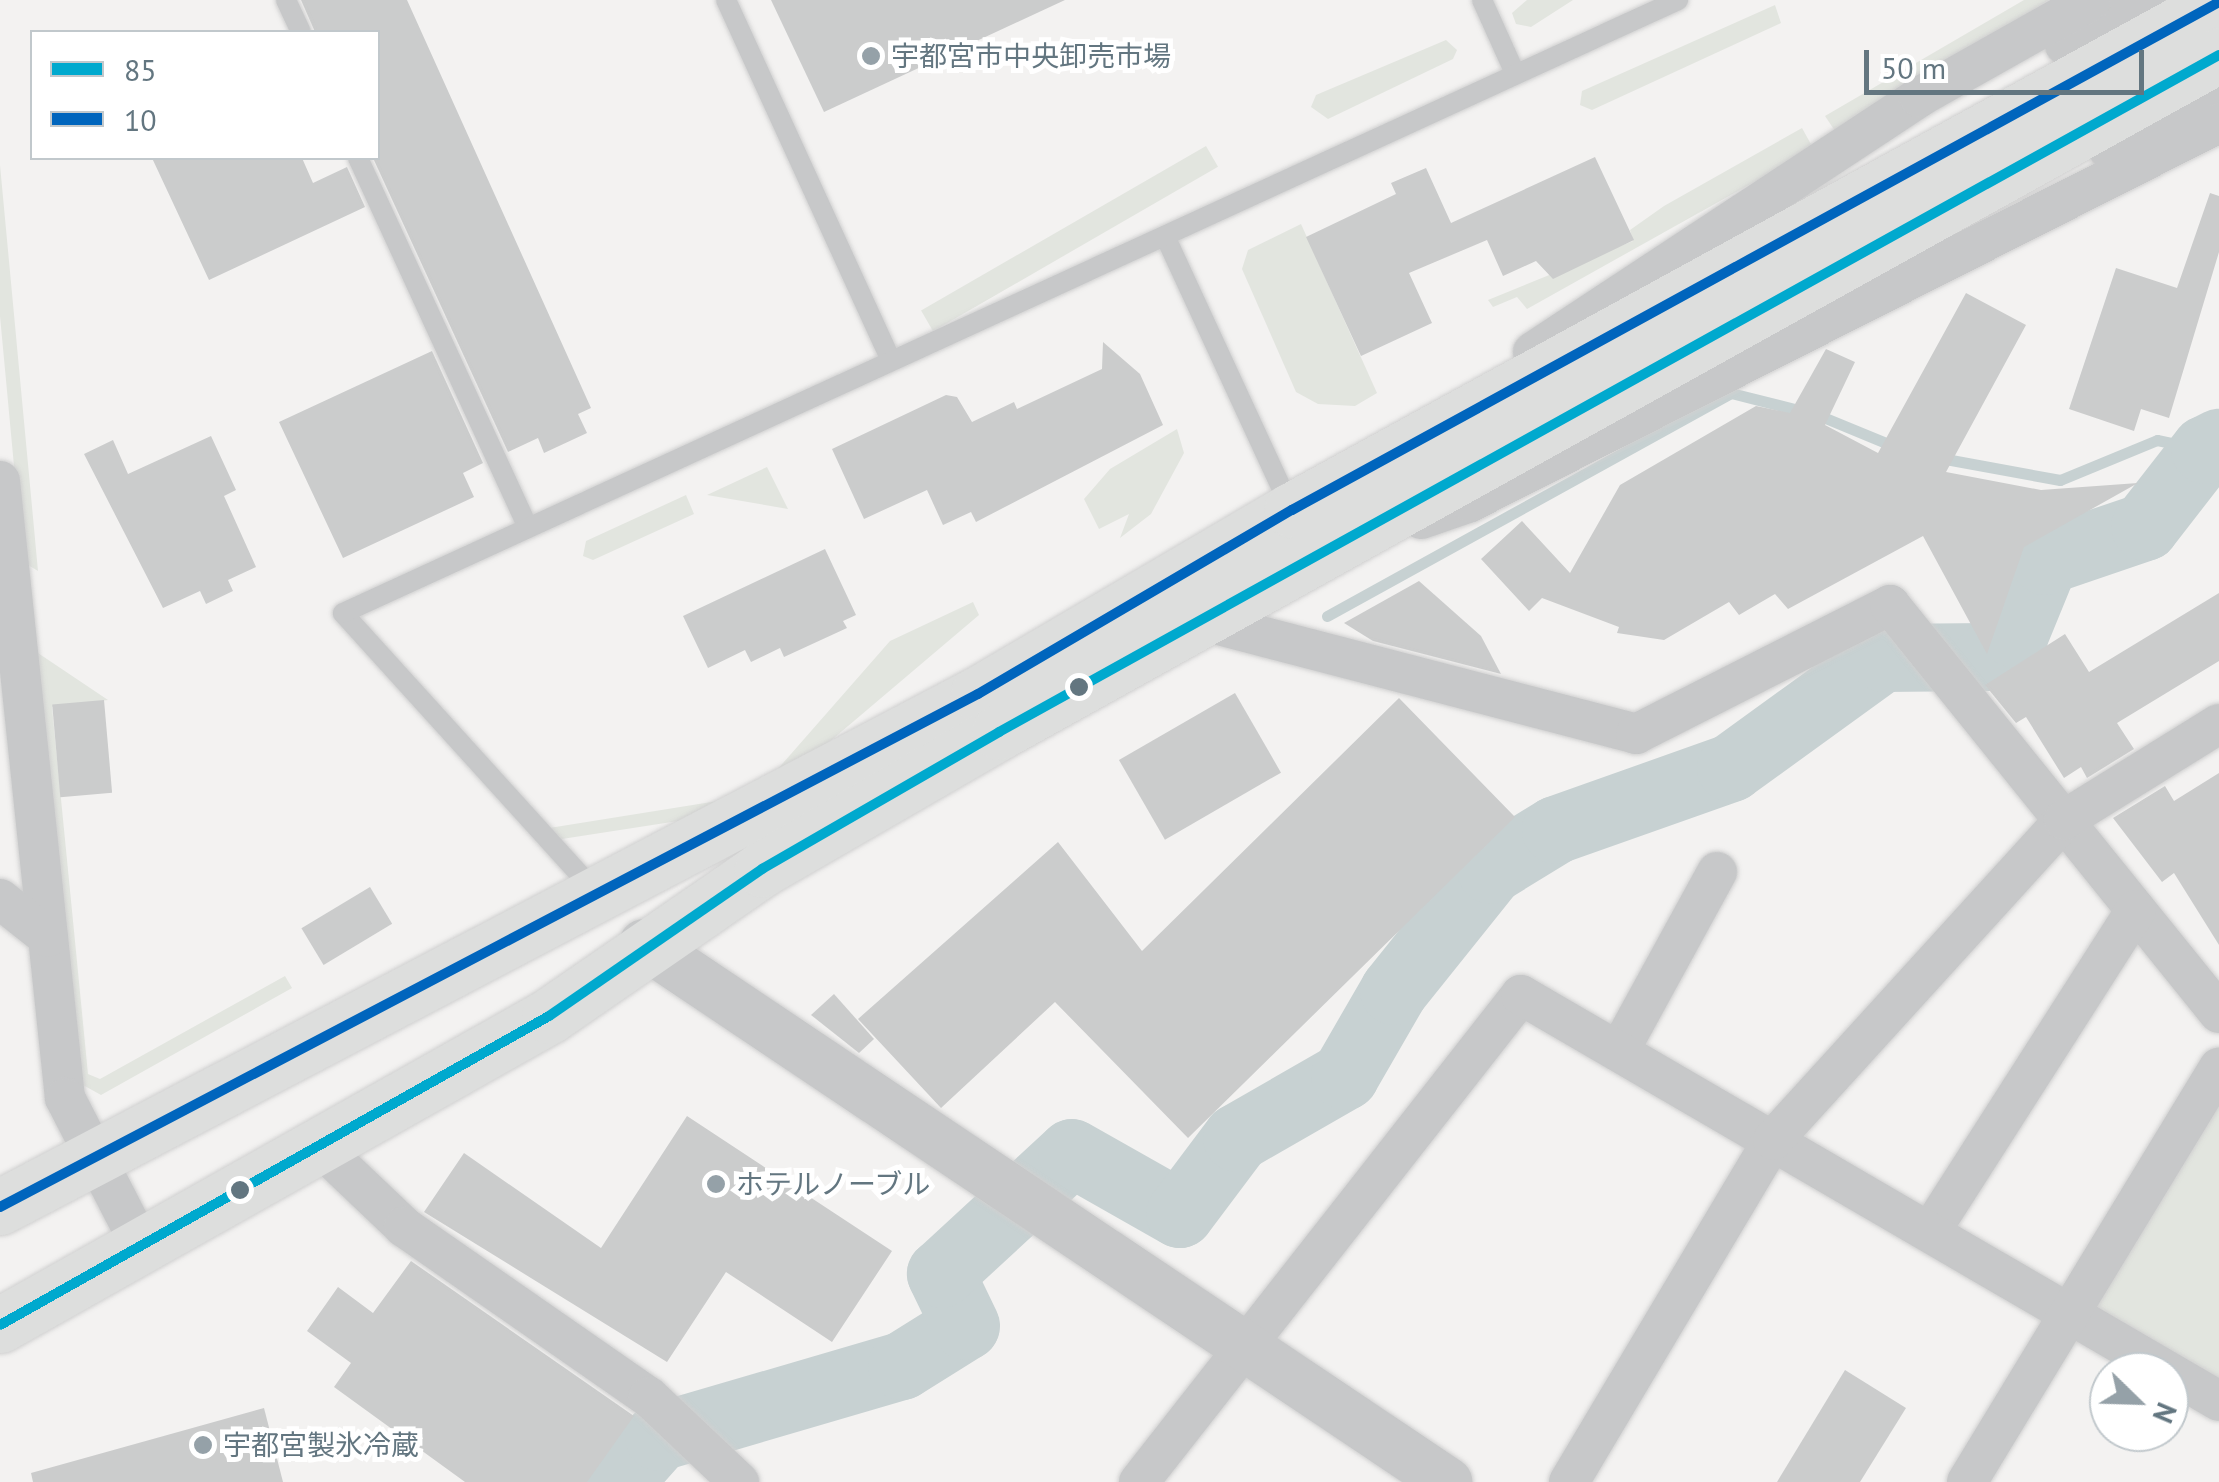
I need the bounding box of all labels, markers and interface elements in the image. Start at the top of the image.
legend [30,30,380,160]
scale bar [1869,30,2149,92]
place label: 宇都宮市中央卸売市場 [891,39,1171,73]
marker: 宇都宮市中央卸売市場 [860,45,882,67]
text: 50 m [1881,48,1946,87]
text: 85 [124,50,157,89]
text: 10 [124,100,157,139]
unlabelled marker [1069,677,1089,697]
place label: ホテルノーブル [736,1167,932,1201]
marker: ホテルノーブル [705,1173,727,1195]
unlabelled marker [230,1180,250,1200]
north arrow [2089,1352,2189,1452]
text: N [2145,1397,2186,1429]
place label: 宇都宮製氷冷蔵 [223,1428,419,1462]
marker: 宇都宮製氷冷蔵 [192,1434,214,1456]

